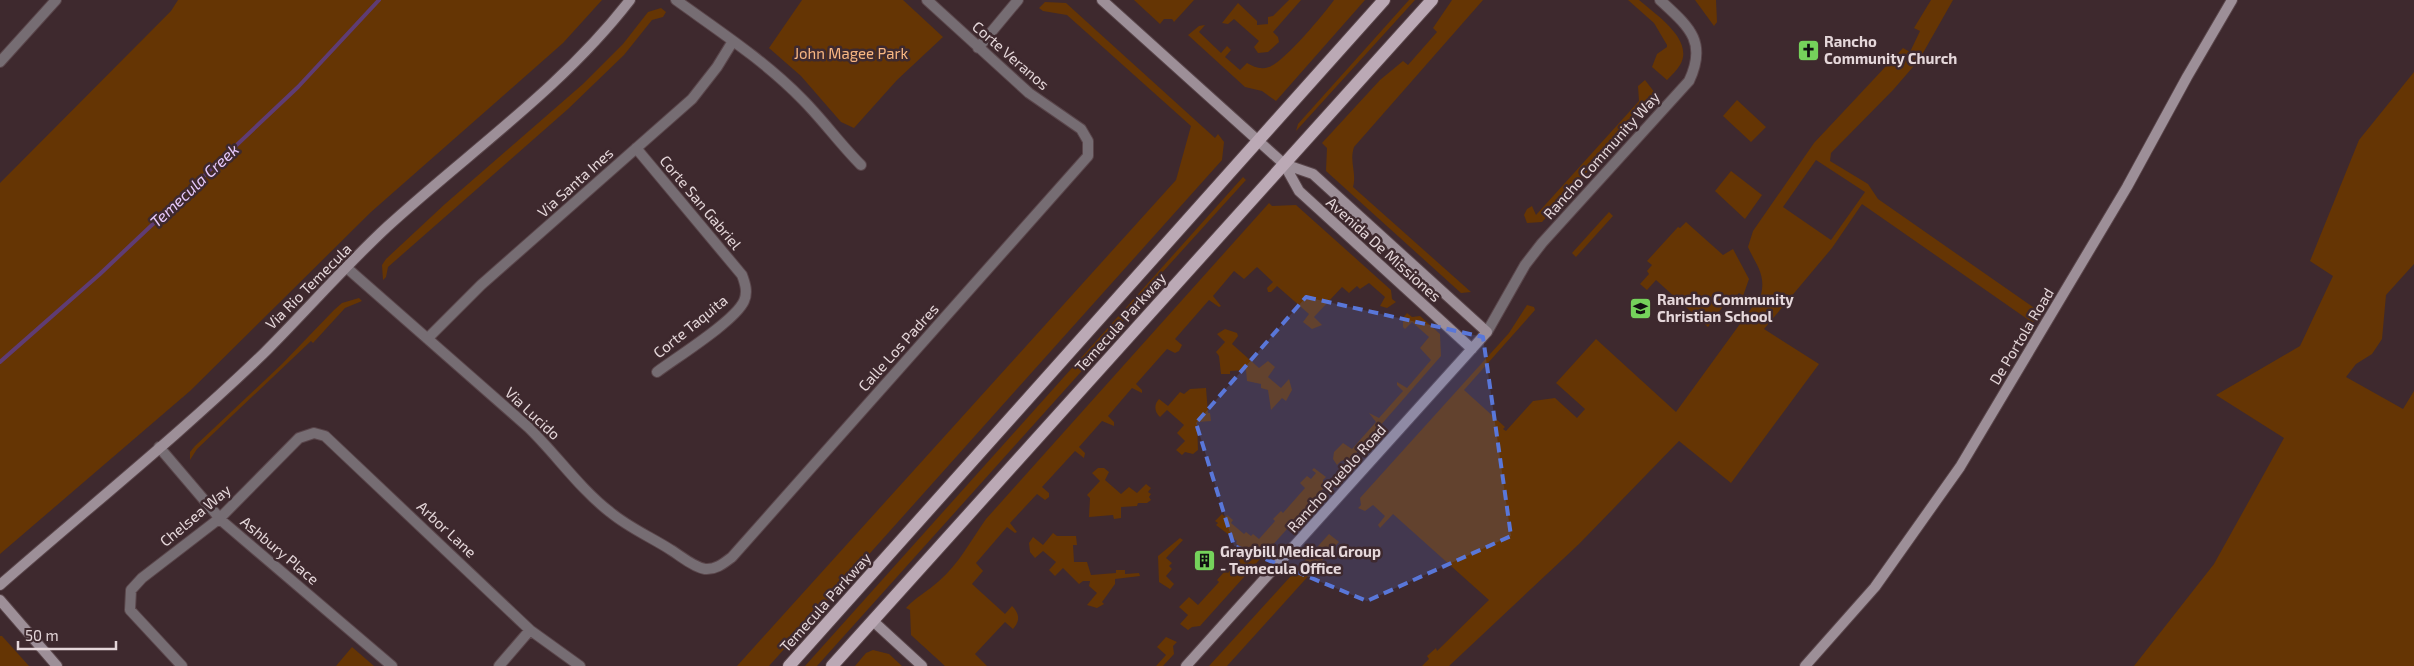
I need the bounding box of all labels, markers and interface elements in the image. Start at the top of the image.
street label: Corte Veranos [969,17,1053,93]
place label: Rancho Community Church [1824,32,1957,68]
church icon: Rancho Community Church [1796,38,1820,62]
park label: John Magee Park [794,44,908,62]
street label: Rancho Community Way [1539,88,1663,222]
water label: Temecula Creek [146,139,242,231]
street label: Via Santa Ines [534,143,616,221]
street label: Corte San Gabriel [656,151,746,253]
street label: Avenida De Missiones [1323,193,1445,305]
street label: Via Rio Temecula [261,239,355,333]
street label: Temecula Parkway [1071,269,1169,375]
street label: De Portola Road [1985,284,2057,388]
place label: Rancho Community Christian School [1657,290,1794,325]
street label: Corte Taquita [649,291,731,361]
school or university icon: Rancho Community Christian School [1629,296,1653,320]
street label: Calle Los Padres [854,300,942,394]
street label: Via Lucido [502,383,564,443]
street label: Rancho Pueblo Road [1283,420,1389,536]
street label: Chelsea Way [156,480,234,550]
street label: Arbor Lane [414,497,480,561]
street label: Ashbury Place [237,512,323,588]
place label: Graybill Medical Group - Temecula Office [1220,542,1381,577]
building icon: Graybill Medical Group - Temecula Office [1192,548,1216,572]
street label: Temecula Parkway [776,549,874,655]
scale bar [18,618,115,650]
text: 50 m [25,626,59,644]

